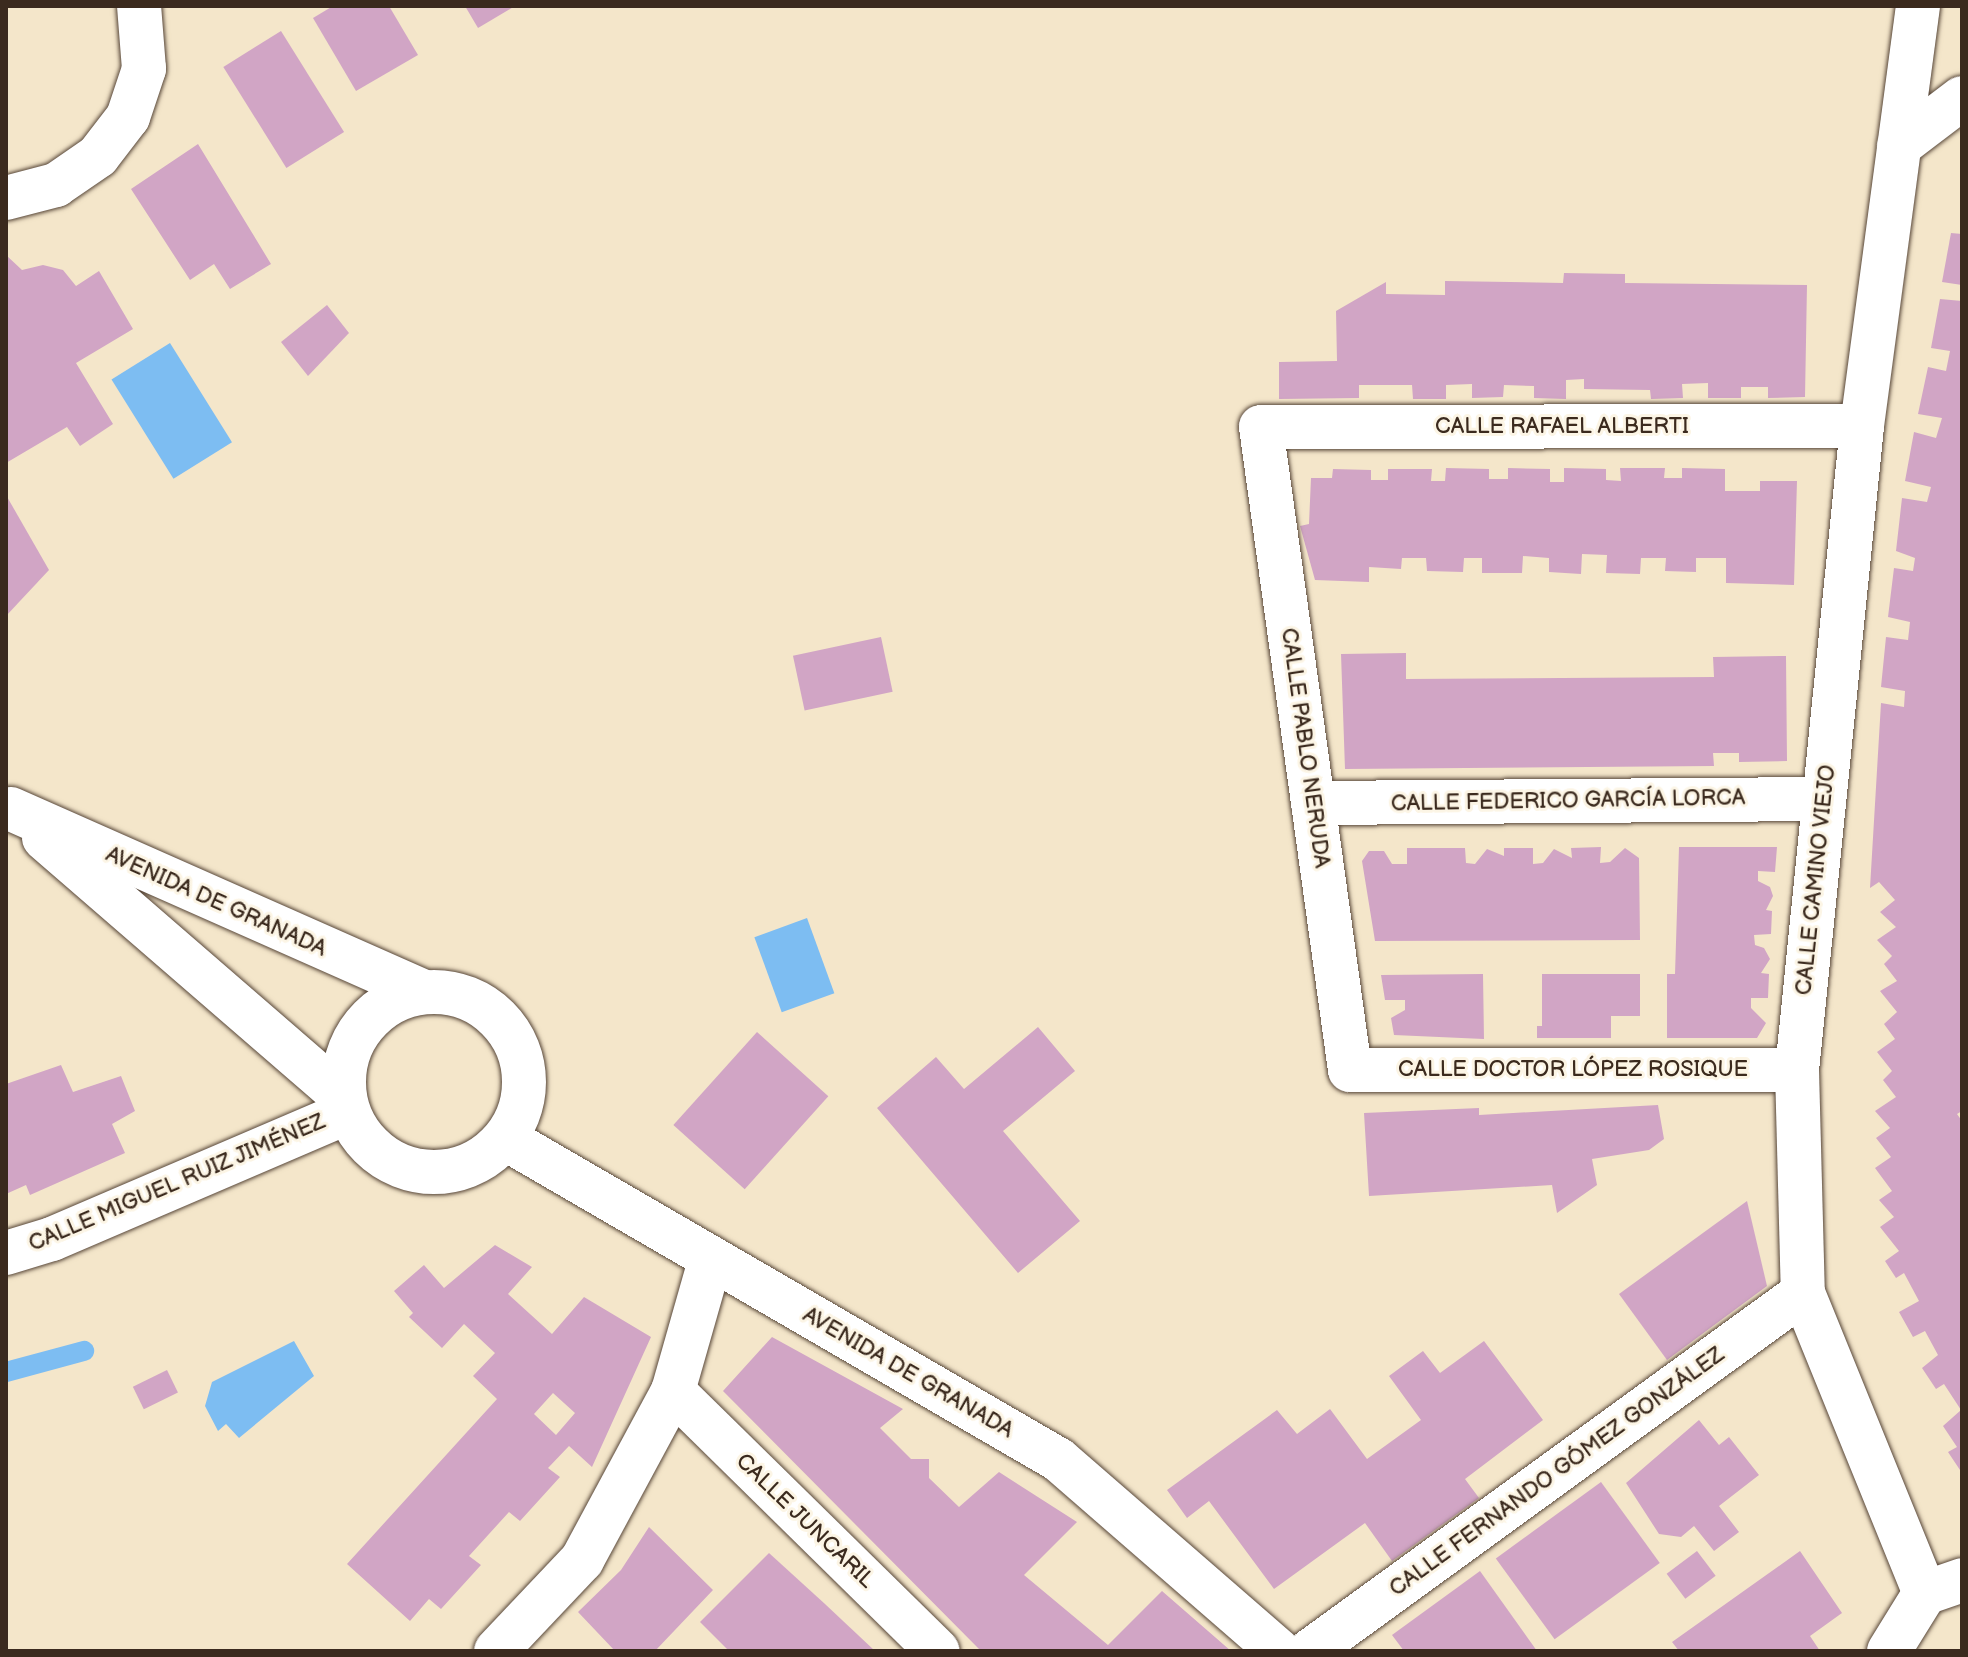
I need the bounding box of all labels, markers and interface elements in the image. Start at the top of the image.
street label: CALLE RAFAEL ALBERTI [1435,414,1689,440]
street label: CALLE PABLO NERUDA [1275,626,1335,870]
street label: CALLE CAMINO VIEJO [1791,763,1841,997]
street label: CALLE FEDERICO GARCÍA LORCA [1391,785,1745,817]
street label: AVENIDA DE GRANADA [102,841,330,963]
street label: CALLE DOCTOR LÓPEZ ROSIQUE [1398,1057,1748,1083]
street label: CALLE MIGUEL RUIZ JIMÉNEZ [24,1108,330,1258]
street label: AVENIDA DE GRANADA [798,1302,1018,1444]
street label: CALLE FERNANDO GÓMEZ GONZÁLEZ [1385,1342,1729,1602]
street label: CALLE JUNCARIL [730,1448,880,1594]

